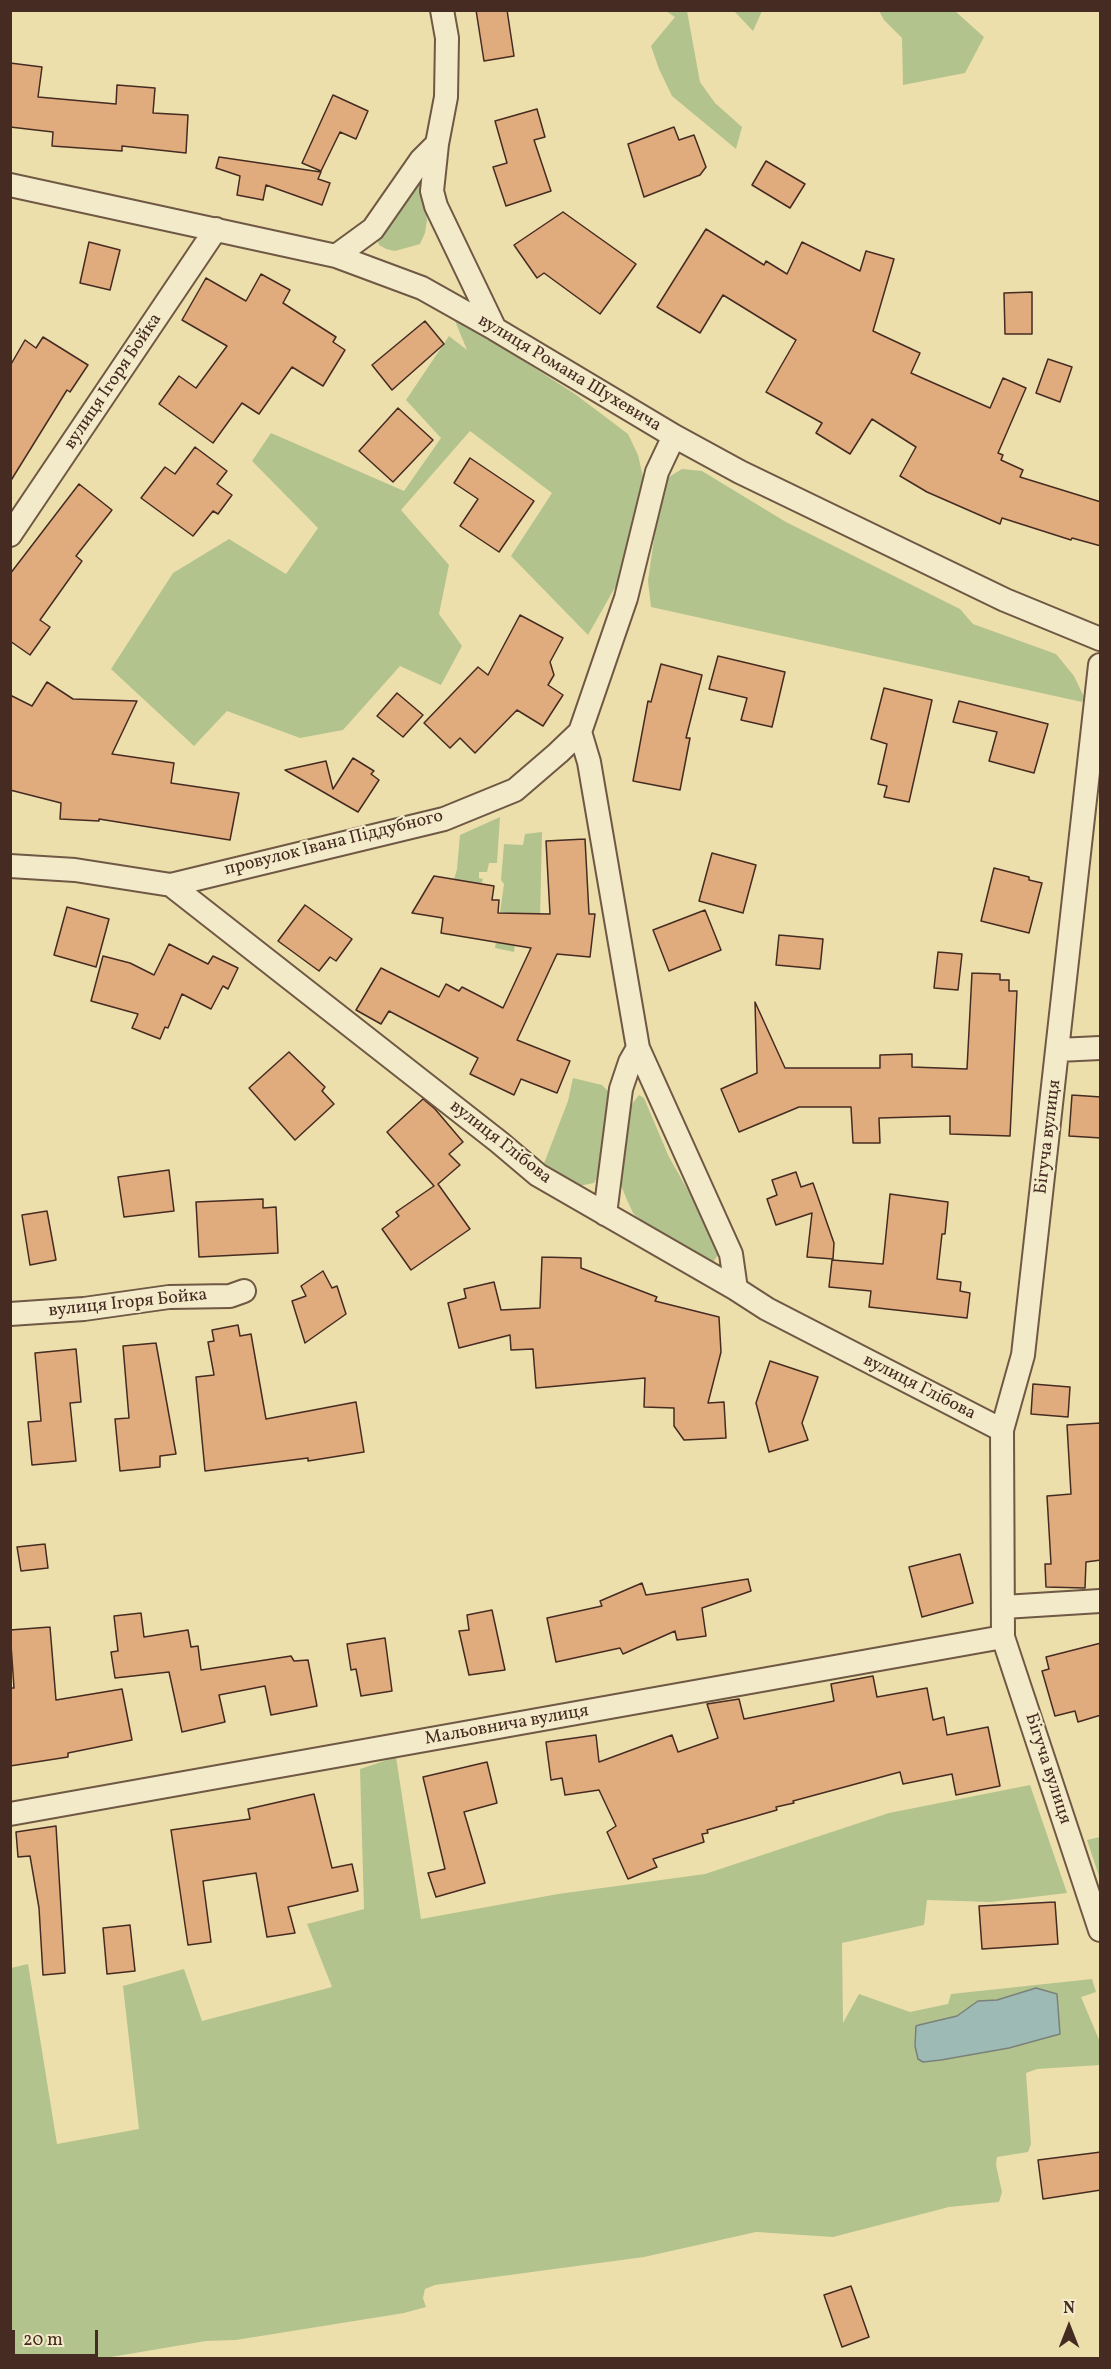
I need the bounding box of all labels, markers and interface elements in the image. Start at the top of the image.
street label: вулиця Ігоря Бойка [60,310,168,454]
street label: вулиця Романа Шухевича [473,311,665,437]
street label: провулок Івана Піддубного [222,806,446,882]
street label: Бігуча вулиця [1031,1078,1067,1196]
street label: вулиця Глібова [445,1096,555,1190]
street label: вулиця Ігоря Бойка [48,1285,208,1323]
street label: вулиця Глібова [859,1350,979,1426]
street label: Мальовнича вулиця [423,1701,591,1751]
street label: Бігуча вулиця [1019,1711,1075,1827]
north arrow [1039,2297,1099,2357]
text: N [1063,2298,1075,2320]
scale bar [15,2318,100,2356]
text: 20 m [23,2328,63,2353]

